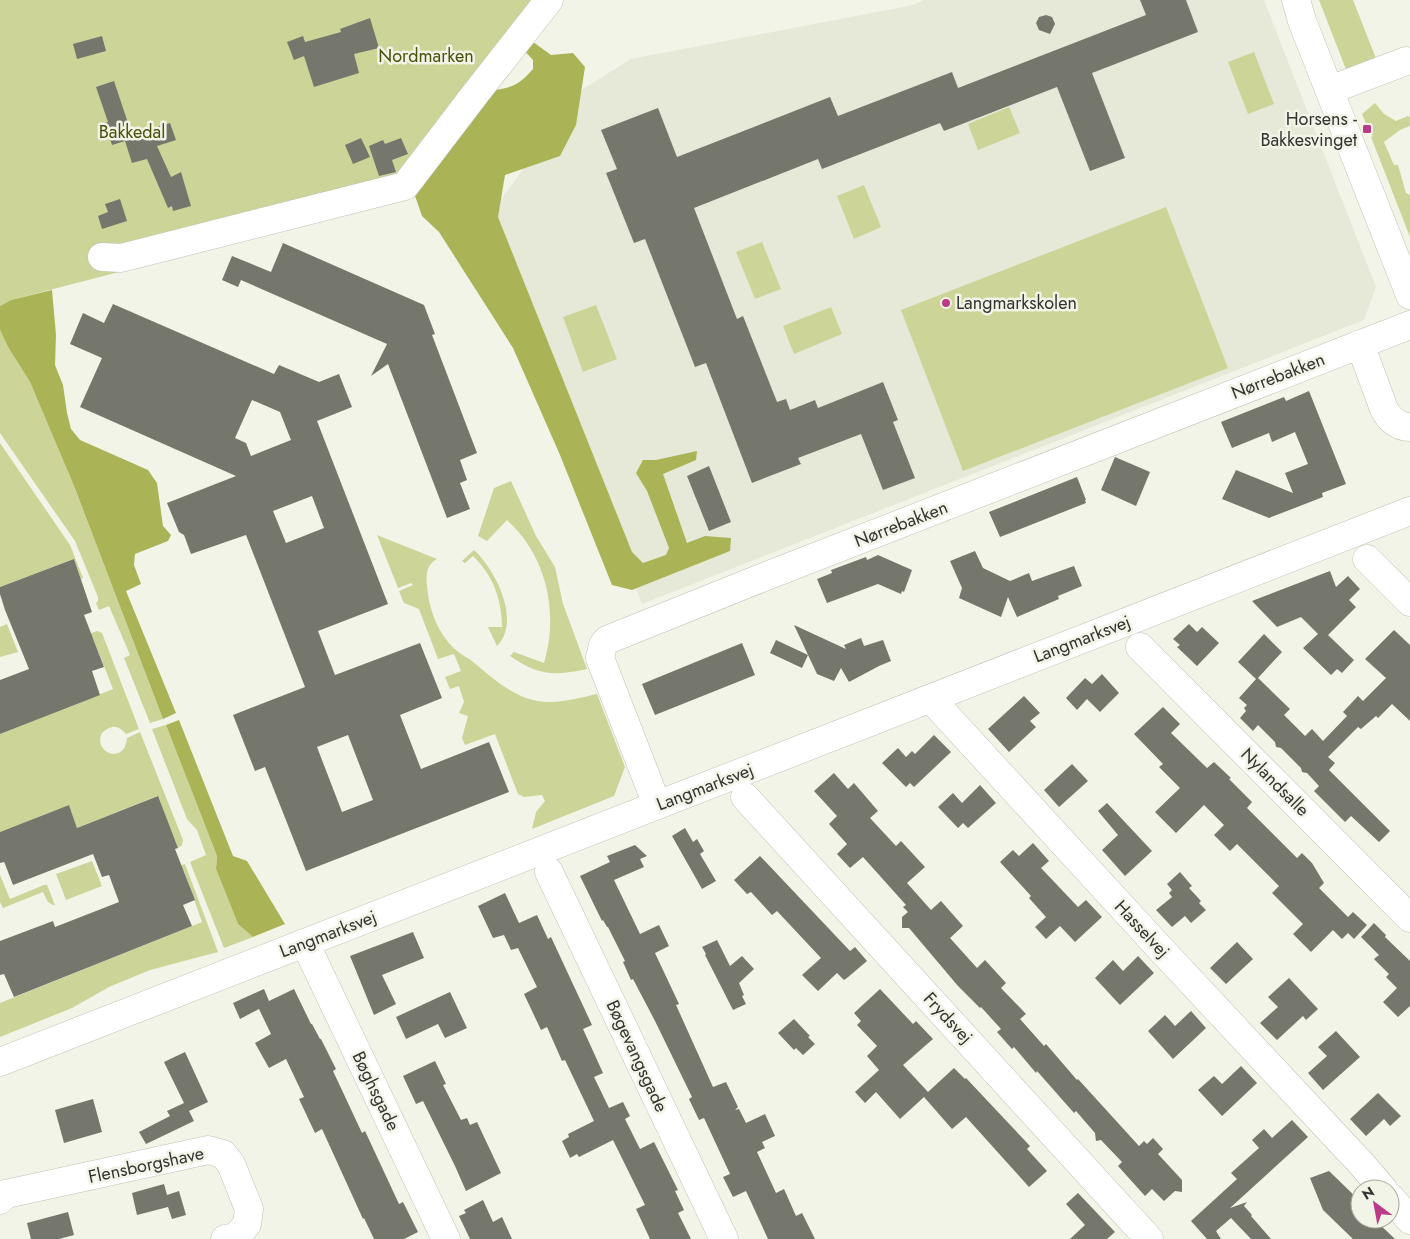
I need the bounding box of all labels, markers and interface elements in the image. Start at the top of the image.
park label: Nordmarken [378,43,474,69]
place label: Horsens - Bakkesvinget [1260,106,1358,153]
park label: Bakkedal [99,119,165,145]
marker: Horsens - Bakkesvinget [1361,123,1373,135]
place label: Langmarkskolen [956,290,1077,316]
marker: Langmarkskolen [940,297,952,309]
street label: Nørrebakken [1227,346,1329,406]
street label: Nørrebakken [850,494,952,554]
street label: Langmarksvej [1030,609,1134,669]
street label: Nylandsalle [1235,742,1315,822]
street label: Langmarksvej [653,757,757,817]
street label: Hasselvej [1108,894,1176,964]
street label: Langmarksvej [276,904,380,964]
street label: Frydsvej [917,986,979,1050]
street label: Bøgevangsgade [600,996,674,1116]
street label: Bøghsgade [346,1047,406,1135]
street label: Flensborgshave [86,1140,206,1190]
north arrow [1350,1179,1400,1229]
text: N [1358,1182,1378,1204]

